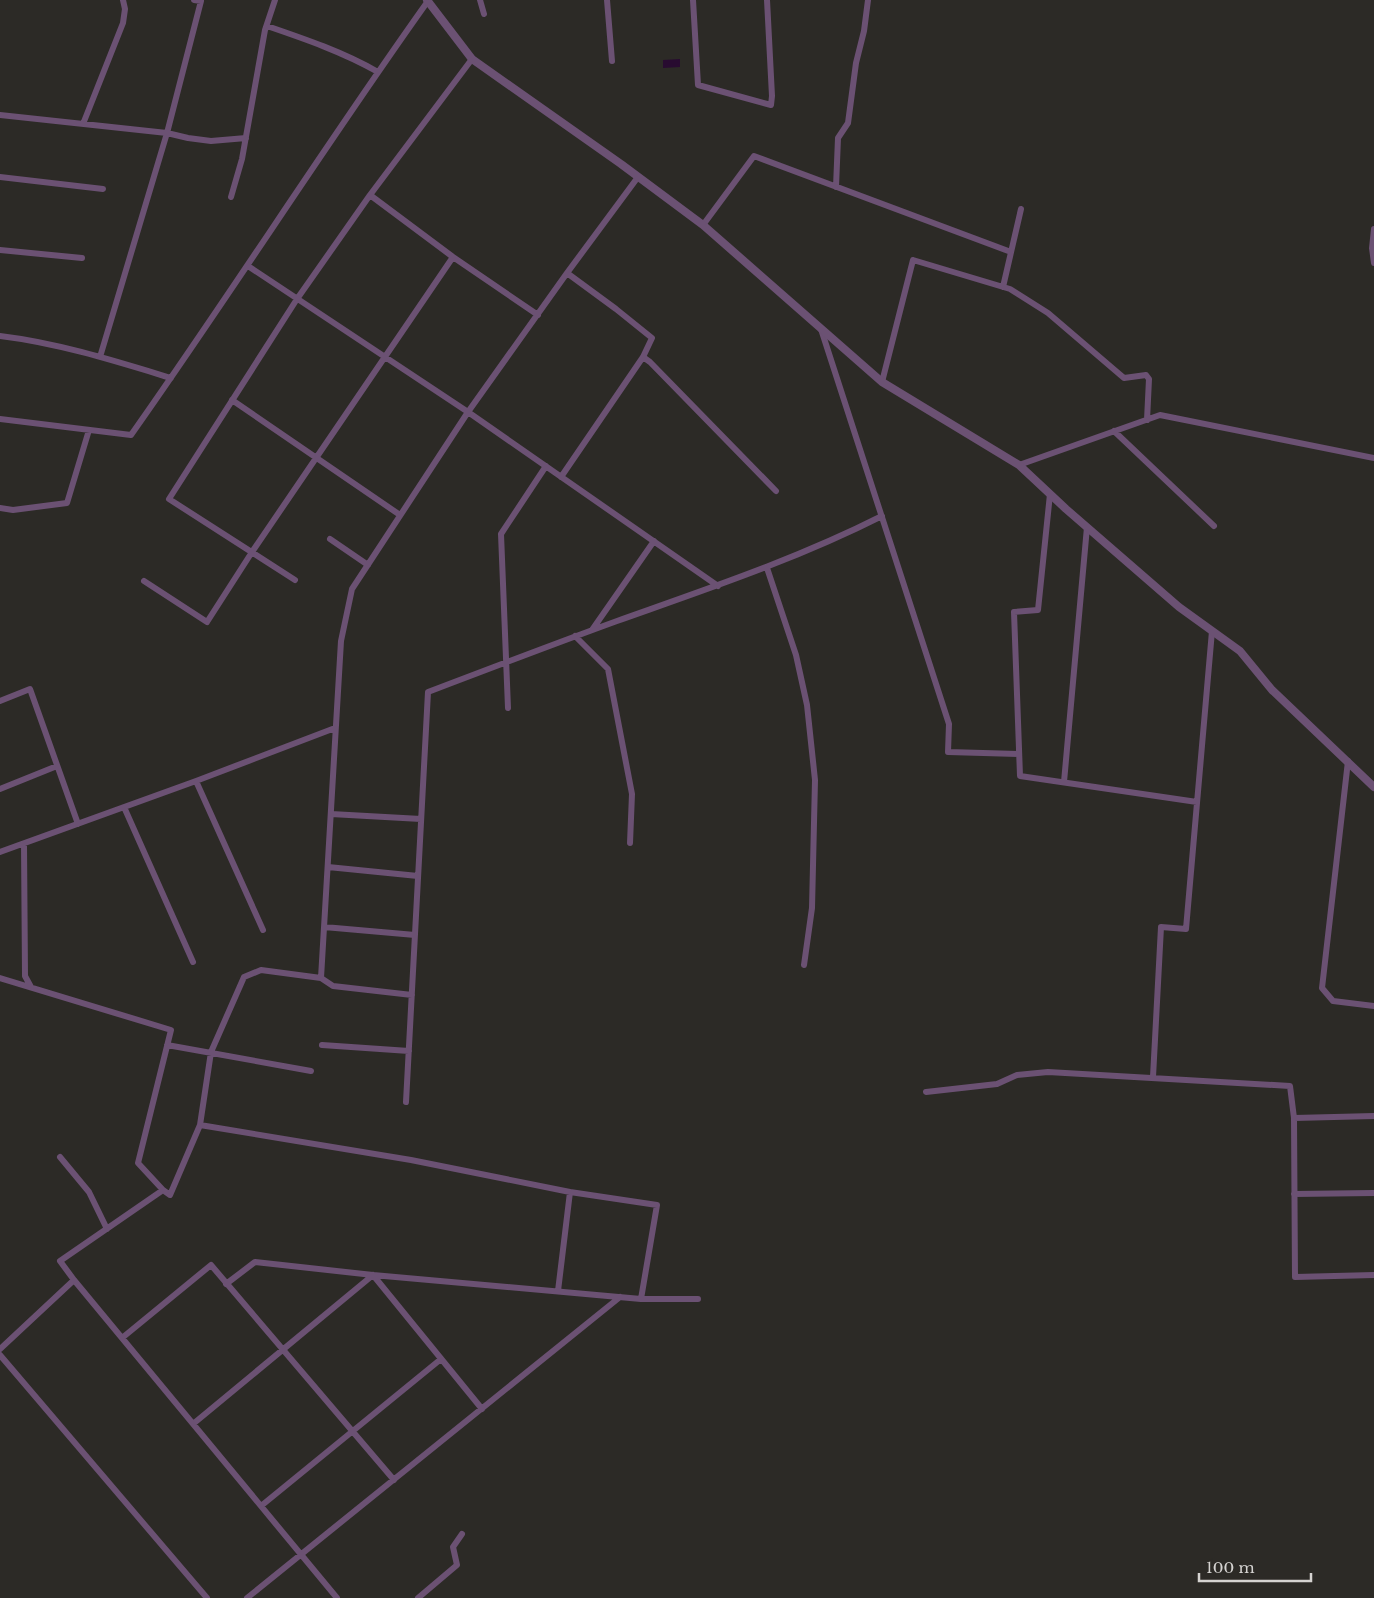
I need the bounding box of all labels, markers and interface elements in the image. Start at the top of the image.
scale bar [1199,1550,1312,1582]
text: 100 m [1206,1558,1255,1577]

